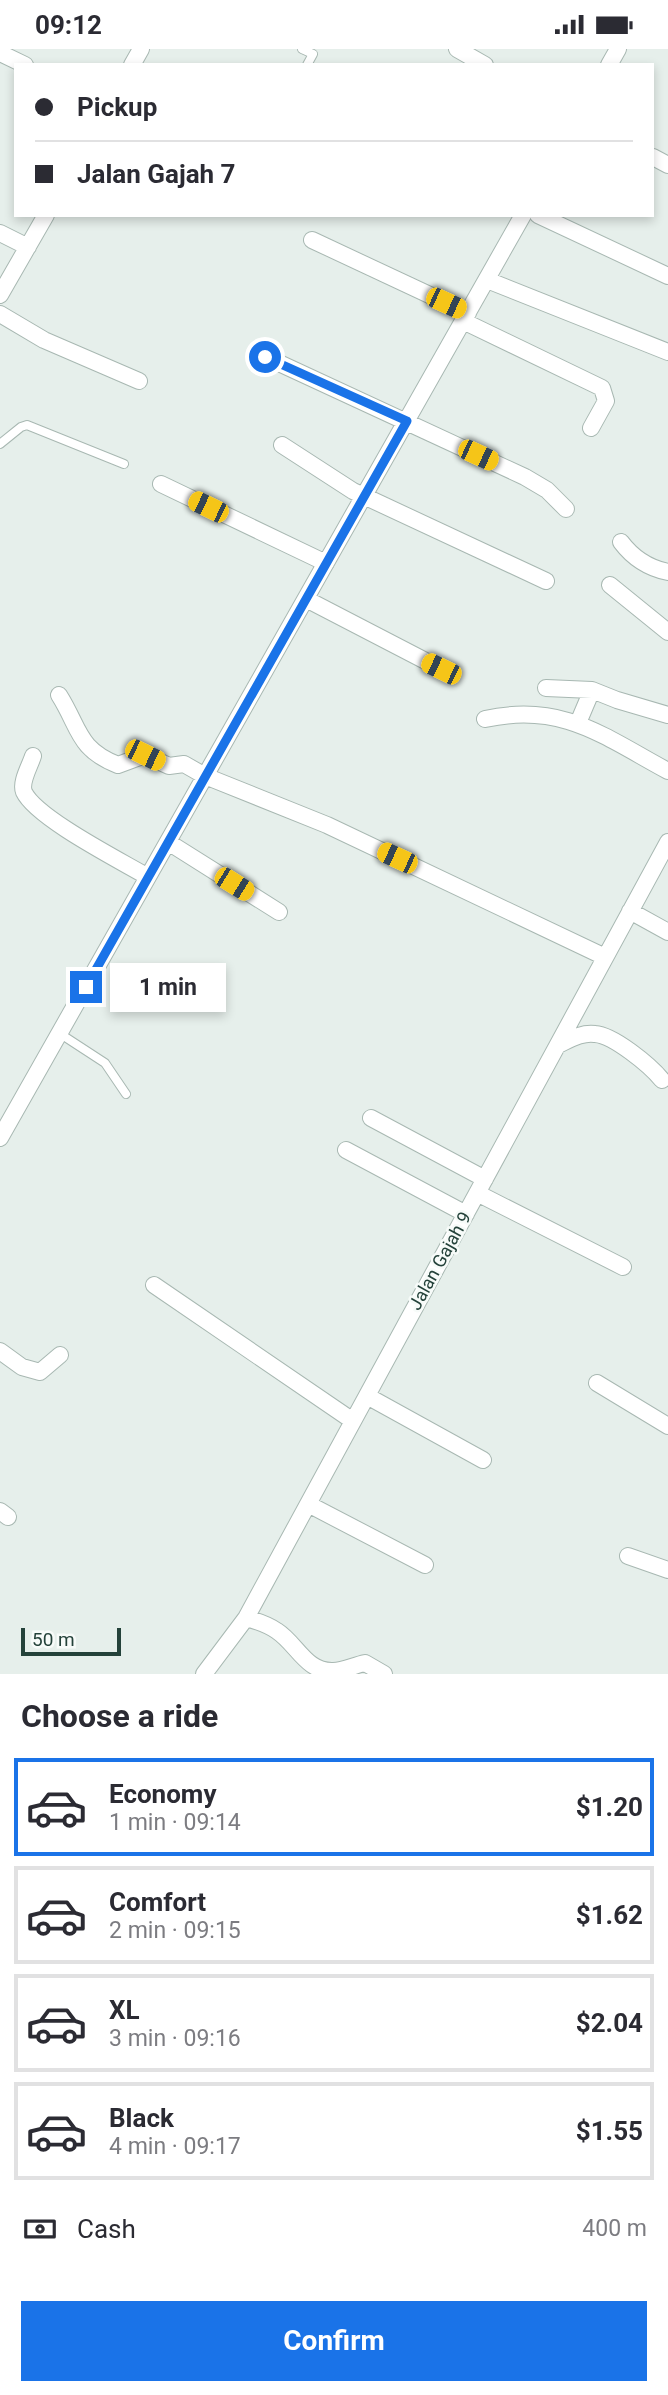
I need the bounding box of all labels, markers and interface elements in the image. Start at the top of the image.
text: 09:12 [35,10,102,40]
text: Pickup [77,92,157,122]
text: Jalan Gajah 7 [77,159,236,189]
car [423,285,470,321]
route start [249,341,281,373]
car [455,437,502,473]
car [185,488,232,526]
car [418,650,465,688]
car [122,736,169,774]
car [374,840,421,876]
car [211,864,258,904]
callout: 1 min [110,963,226,1011]
route end [70,971,102,1003]
text: 1 min [139,974,197,1001]
street label: Jalan Gajah 9 [404,1208,475,1313]
scale bar [21,1625,121,1657]
text: 50 m [32,1628,75,1651]
text: Choose a ride [21,1697,218,1735]
icon: car [25,1776,88,1839]
text: Economy [109,1779,216,1809]
text: $1.20 [576,1792,643,1822]
text: 1 min · 09:14 [109,1809,241,1836]
icon: car [25,1884,88,1947]
text: Comfort [109,1887,206,1917]
text: $1.62 [576,1900,643,1930]
text: 2 min · 09:15 [109,1917,241,1944]
icon: car [25,1992,88,2055]
text: XL [109,1995,140,2025]
text: $2.04 [576,2008,643,2038]
text: 3 min · 09:16 [109,2025,241,2052]
icon: car [25,2100,88,2163]
text: Black [109,2103,174,2133]
text: $1.55 [576,2116,643,2146]
text: 4 min · 09:17 [109,2133,241,2160]
icon: cash [21,2210,59,2248]
text: Cash [77,2214,136,2244]
text: 400 m [582,2215,647,2242]
button: Confirm [21,2301,647,2381]

